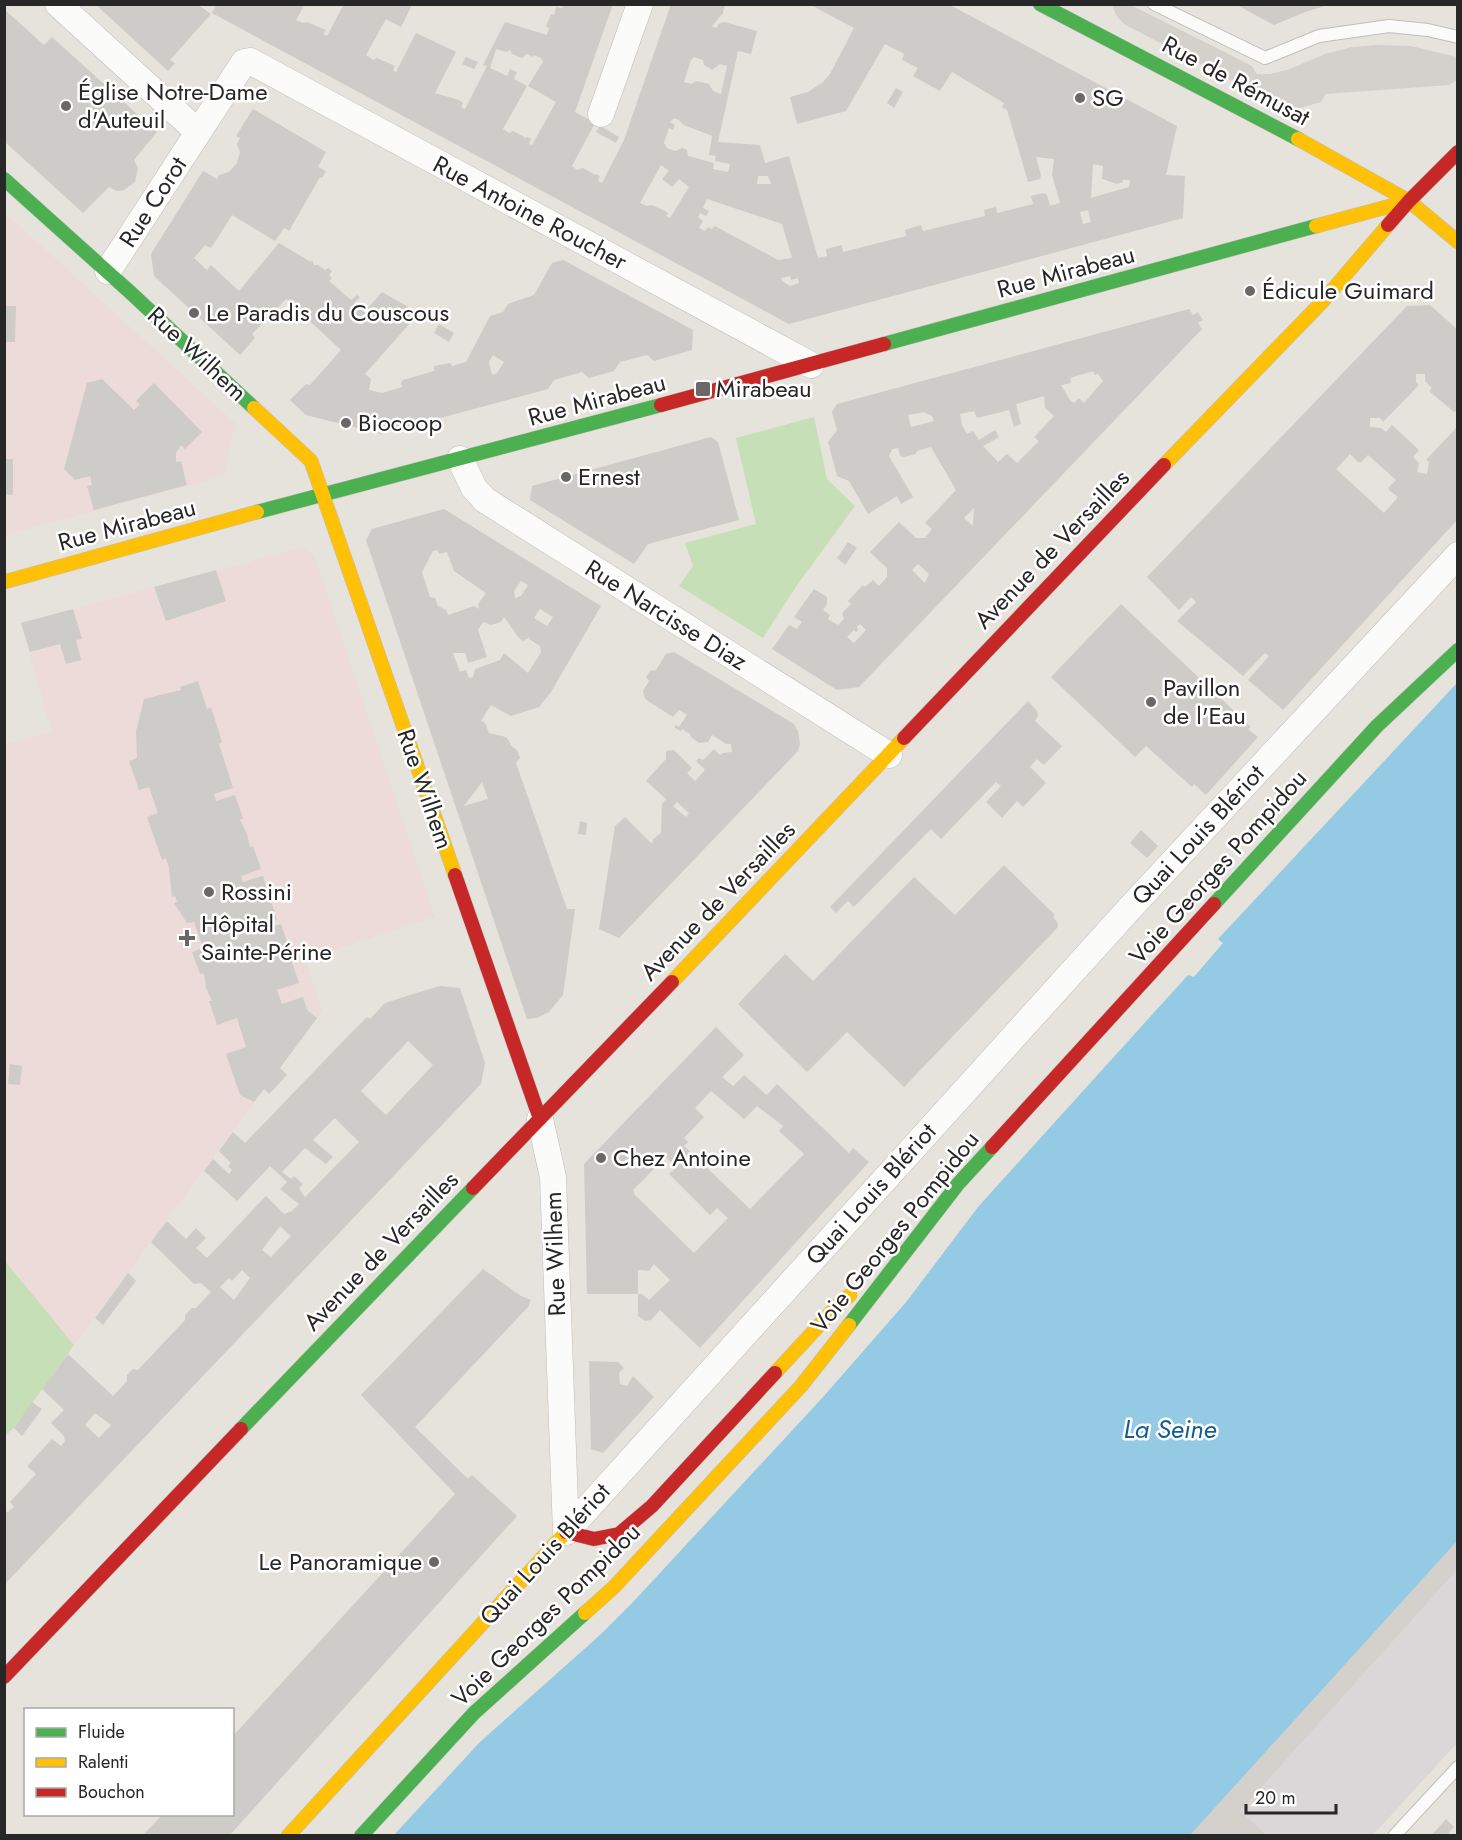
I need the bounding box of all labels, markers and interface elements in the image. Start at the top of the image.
street label: Rue de Rémusat [1156,27,1317,134]
place label: Église Notre-Dame d'Auteuil [78,74,268,137]
place label: SG [1092,80,1124,115]
marker: SG [1073,91,1087,105]
marker: Église Notre-Dame d'Auteuil [59,99,73,113]
street label: Rue Antoine Roucher [427,147,634,279]
street label: Rue Corot [110,149,195,254]
street label: Rue Mirabeau [993,236,1139,307]
place label: Édicule Guimard [1262,273,1434,308]
marker: Édicule Guimard [1243,284,1257,298]
place label: Le Paradis du Couscous [206,295,449,330]
street label: Rue Wilhem [140,298,255,409]
marker: Le Paradis du Couscous [187,306,201,320]
street label: Rue Mirabeau [524,364,670,435]
place label: Mirabeau [716,371,812,406]
marker: Mirabeau [694,380,712,398]
place label: Biocoop [358,405,442,440]
marker: Biocoop [339,416,353,430]
place label: Ernest [578,459,640,494]
street label: Avenue de Versailles [966,461,1137,636]
marker: Ernest [559,470,573,484]
street label: Rue Mirabeau [54,489,200,560]
street label: Rue Narcisse Diaz [578,551,754,679]
place label: Pavillon de l'Eau [1163,670,1246,733]
marker: Pavillon de l'Eau [1144,695,1158,709]
street label: Rue Wilhem [389,724,462,854]
street label: Quai Louis Blériot [1123,756,1272,913]
street label: Voie Georges Pompidou [1121,762,1315,972]
street label: Avenue de Versailles [632,813,803,988]
place label: Rossini [221,874,292,909]
marker: Rossini [202,885,216,899]
place label: Hôpital Sainte-Périne [201,906,332,969]
marker: Hôpital Sainte-Périne [178,929,196,947]
street label: Quai Louis Blériot [797,1115,944,1273]
street label: Voie Georges Pompidou [802,1123,987,1340]
place label: Chez Antoine [613,1140,751,1175]
marker: Chez Antoine [594,1151,608,1165]
street label: Avenue de Versailles [295,1163,466,1338]
street label: Rue Wilhem [535,1191,574,1317]
water label: La Seine [1123,1410,1217,1448]
street label: Quai Louis Blériot [471,1475,618,1633]
street label: Voie Georges Pompidou [443,1515,648,1714]
place label: Le Panoramique [259,1544,422,1579]
marker: Le Panoramique [427,1555,441,1569]
legend [24,1708,234,1816]
text: Fluide [78,1719,125,1745]
text: Ralenti [78,1749,129,1775]
scale bar [1246,1777,1336,1815]
text: Bouchon [78,1779,145,1805]
text: 20 m [1255,1785,1295,1811]

